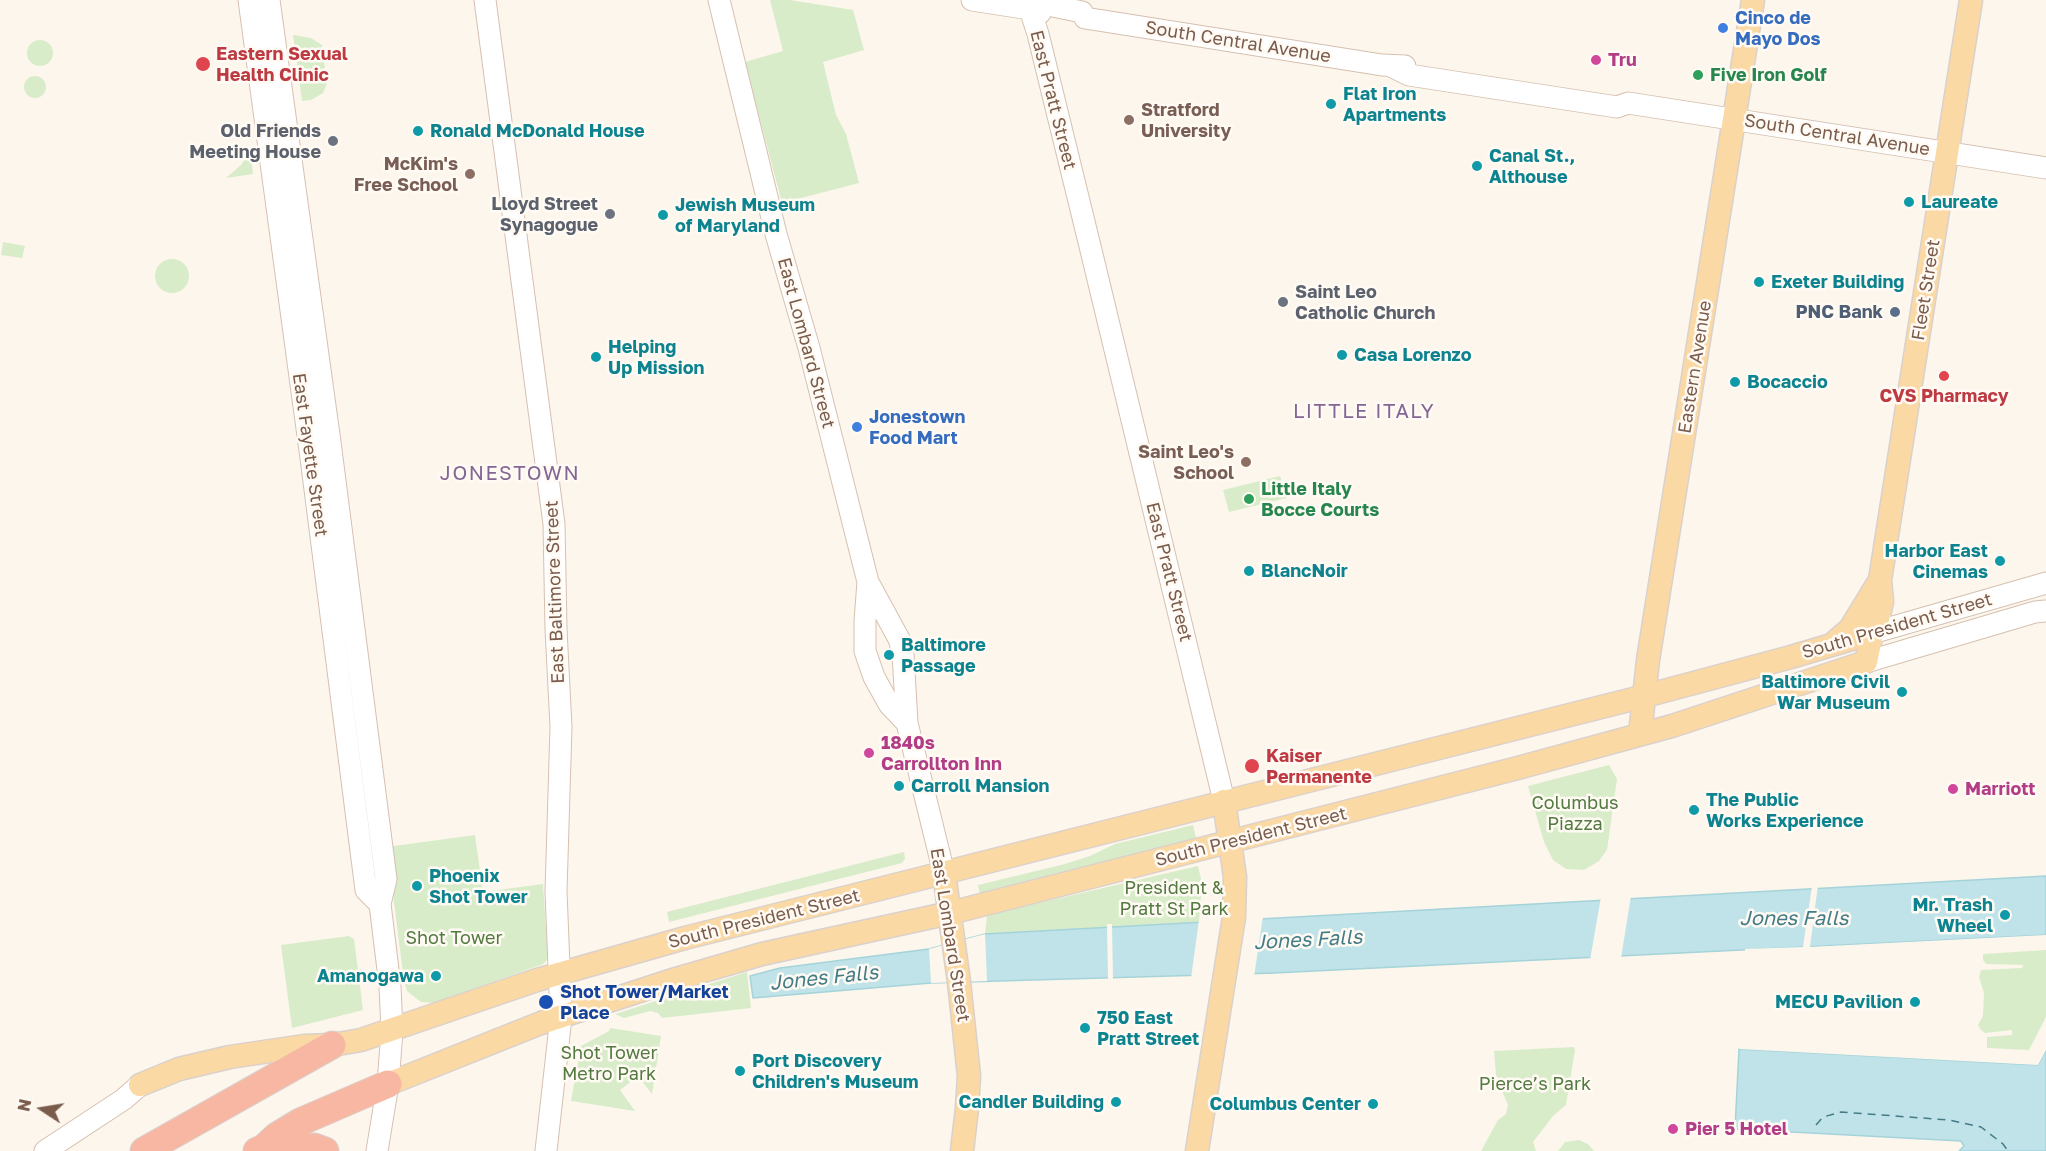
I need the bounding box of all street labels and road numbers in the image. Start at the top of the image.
street label: South Central Avenue [1144,17,1332,67]
street label: East Pratt Street [1025,28,1081,172]
street label: South Central Avenue [1743,110,1931,160]
street label: Fleet Street [1907,238,1945,342]
street label: East Lombard Street [773,255,839,431]
street label: Eastern Avenue [1674,299,1716,435]
street label: East Fayette Street [288,372,332,538]
street label: East Baltimore Street [541,500,569,684]
street label: East Pratt Street [1141,500,1197,644]
street label: South President Street [1799,588,1995,664]
street label: South President Street [1153,803,1349,871]
street label: East Lombard Street [926,846,974,1024]
street label: South President Street [666,885,862,953]

